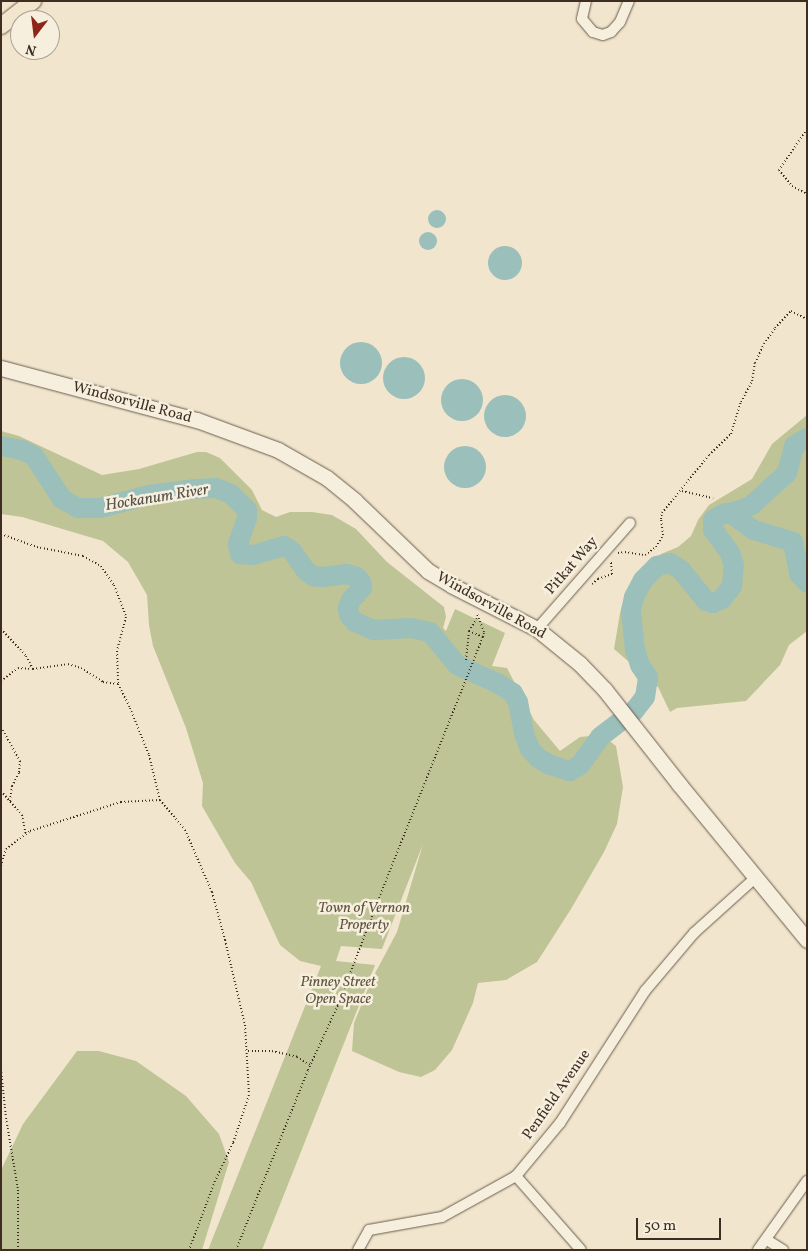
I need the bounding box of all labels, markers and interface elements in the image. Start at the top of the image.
north arrow [10,10,60,60]
text: N [24,39,39,60]
street label: Windsorville Road [70,378,194,428]
water label: Hockanum River [104,480,210,516]
street label: Pitkat Way [542,533,602,599]
street label: Windsorville Road [433,568,549,644]
park label: Town of Vernon Property [318,899,410,934]
park label: Pinney Street Open Space [300,973,376,1008]
street label: Penfield Avenue [519,1046,595,1144]
scale bar [638,1208,723,1240]
text: 50 m [644,1216,676,1237]

